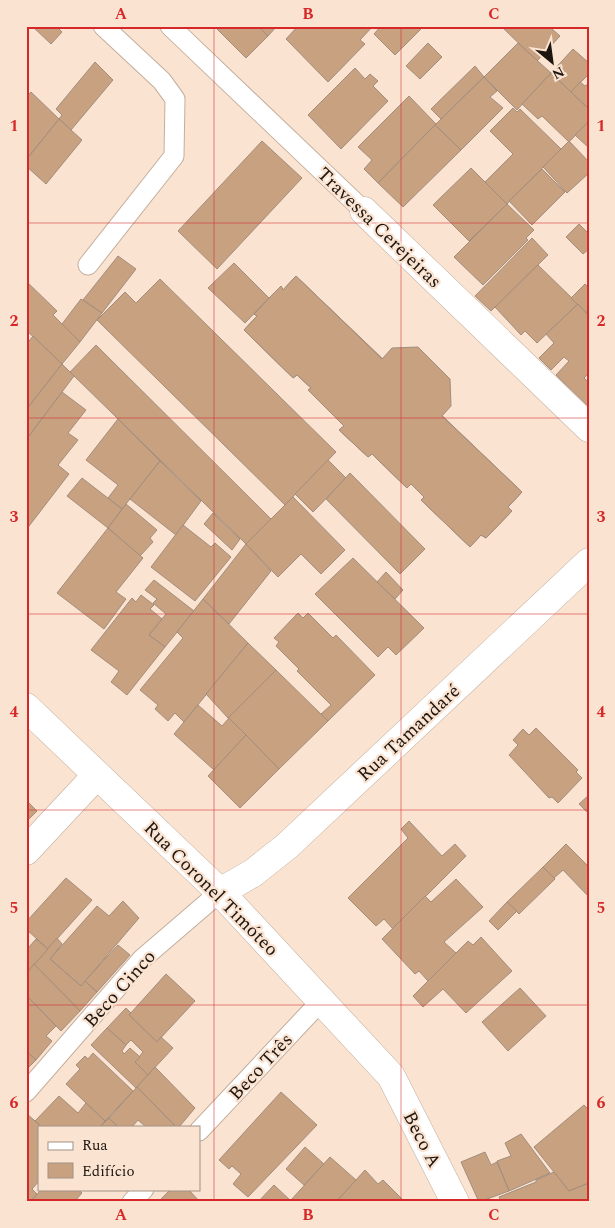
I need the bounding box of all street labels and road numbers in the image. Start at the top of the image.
street label: Travessa Cerejeiras [310,161,448,295]
street label: Rua Tamandaré [351,678,467,789]
street label: Rua Coronel Timóteo [137,815,285,963]
street label: Beco Cinco [77,944,163,1034]
street label: Beco Três [222,1027,300,1107]
street label: Beco A [395,1106,448,1173]

